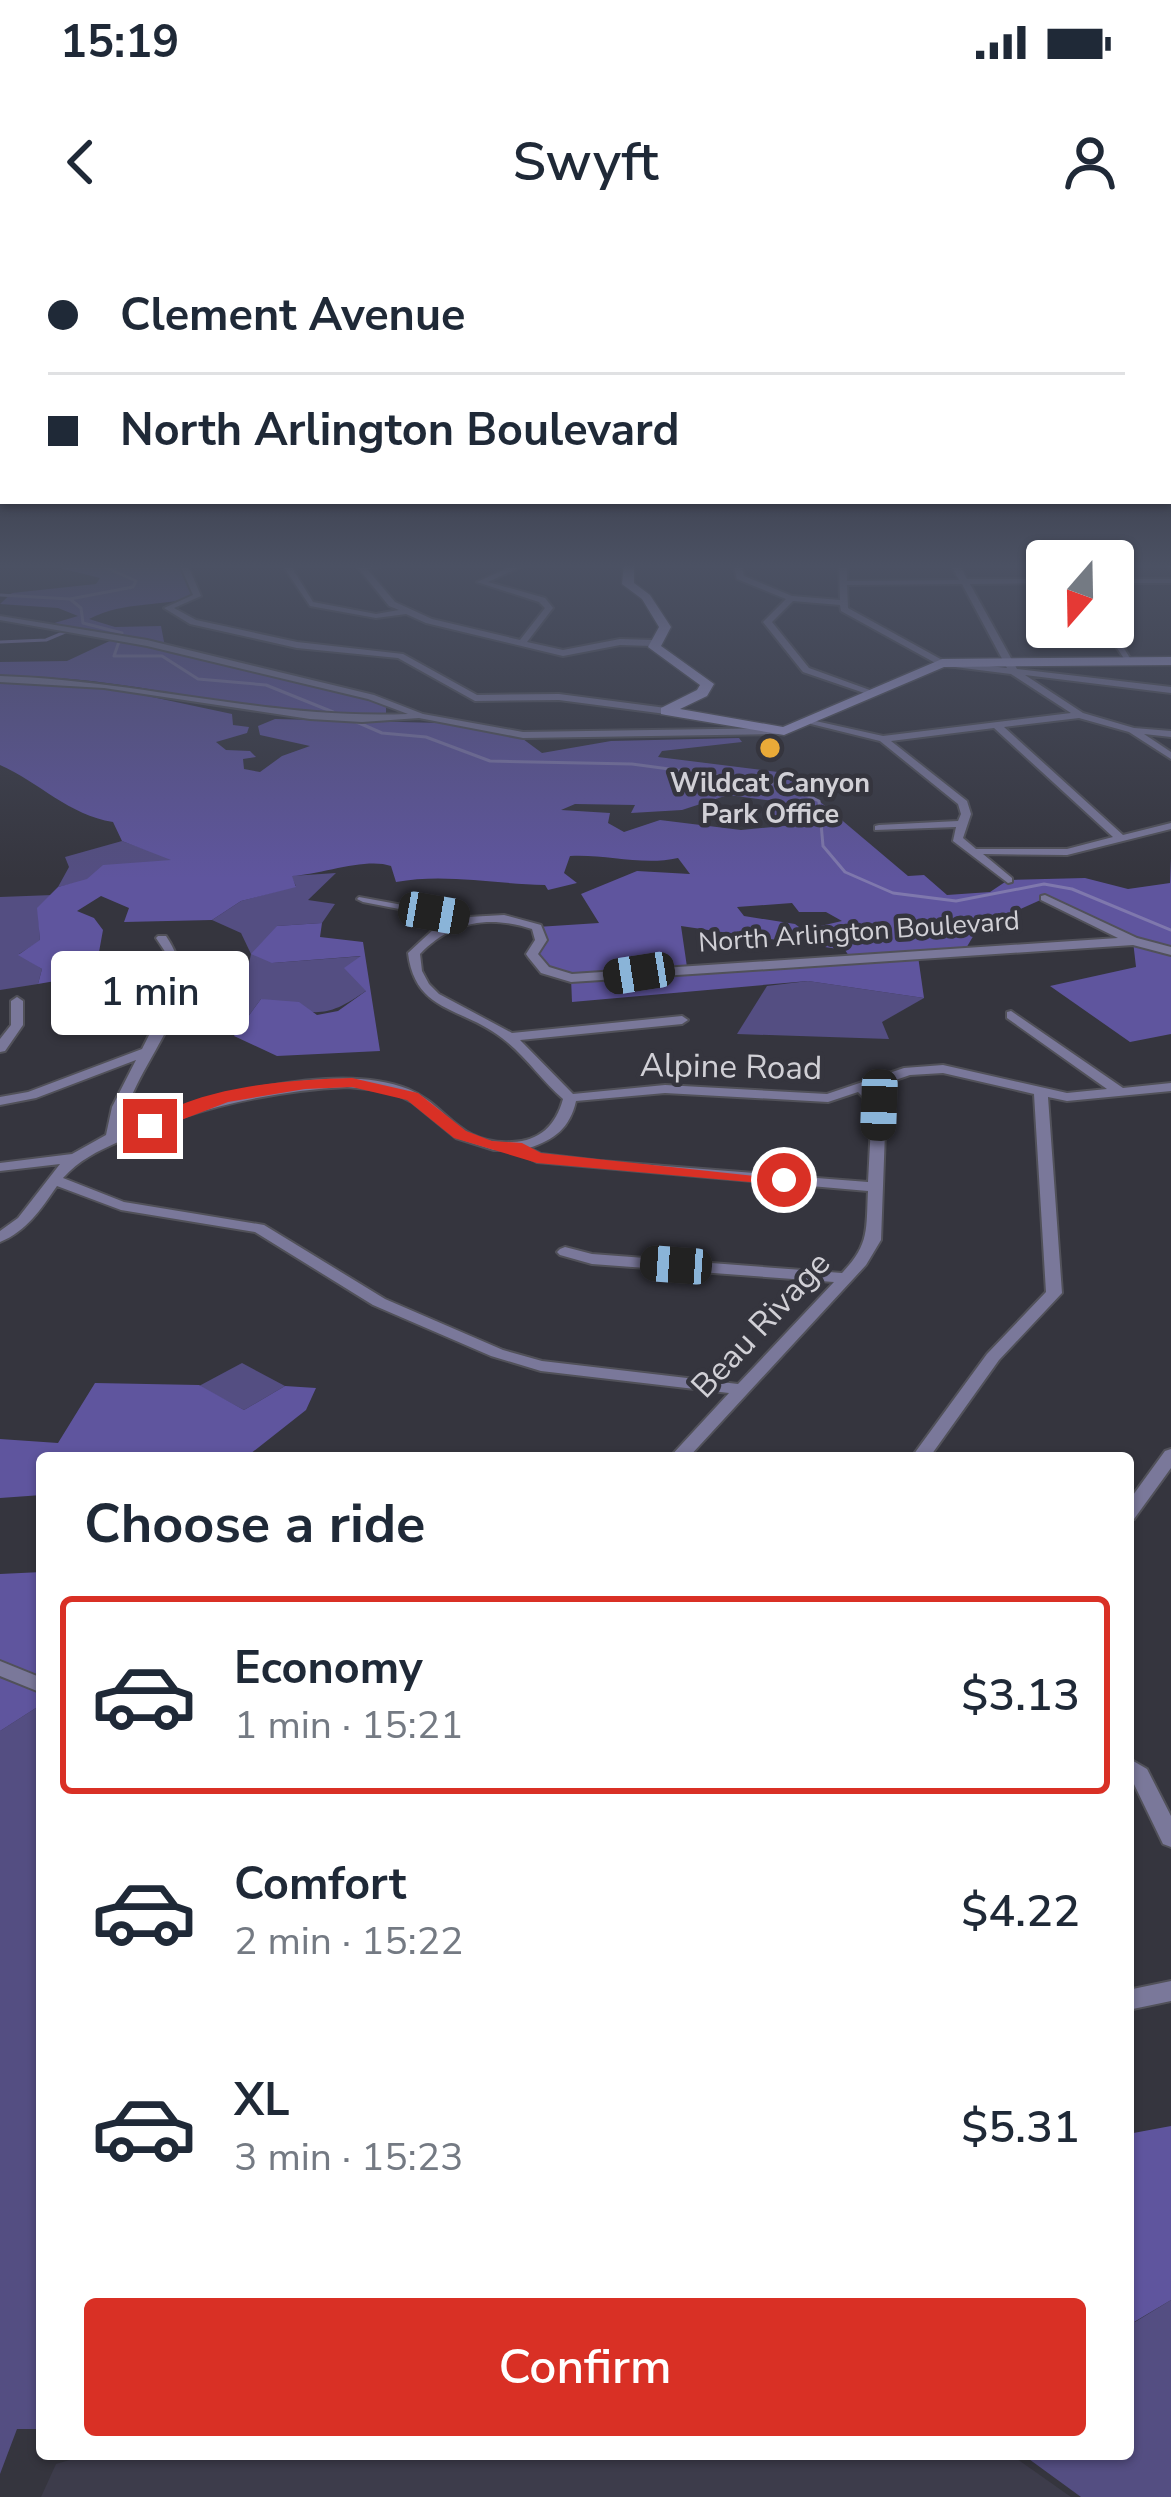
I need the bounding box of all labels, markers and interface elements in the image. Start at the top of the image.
text: 15:19 [60,12,179,73]
text: Swyft [513,125,658,199]
icon: back [48,129,114,195]
icon: person [1057,129,1123,195]
text: Clement Avenue [120,285,465,346]
text: North Arlington Boulevard [120,400,679,461]
north arrow [1026,540,1134,648]
map controls [1026,540,1134,648]
marker: Wildcat Canyon Park Office [757,735,783,761]
place label: Wildcat Canyon Park Office [670,765,870,833]
car [395,889,473,937]
street label: North Arlington Boulevard [697,902,1021,962]
car [601,950,677,996]
callout: 1 min [51,952,249,1036]
text: 1 min [100,966,200,1019]
street label: Alpine Road [639,1043,823,1091]
car [860,1068,898,1142]
route end [123,1099,177,1153]
route start [757,1153,811,1207]
street label: Beau Rivage [681,1242,841,1408]
car [639,1245,713,1285]
text: Choose a ride [84,1487,425,1561]
text: Economy [234,1638,423,1699]
icon: car [90,1641,198,1749]
text: $3.13 [961,1665,1080,1726]
text: 1 min · 15:21 [234,1699,463,1752]
text: Comfort [234,1854,406,1915]
icon: car [90,1857,198,1965]
text: $4.22 [961,1881,1080,1942]
text: 2 min · 15:22 [234,1915,463,1968]
text: XL [234,2070,290,2131]
icon: car [90,2073,198,2181]
text: $5.31 [961,2097,1080,2158]
text: 3 min · 15:23 [234,2131,463,2184]
button: Confirm [84,2298,1086,2436]

